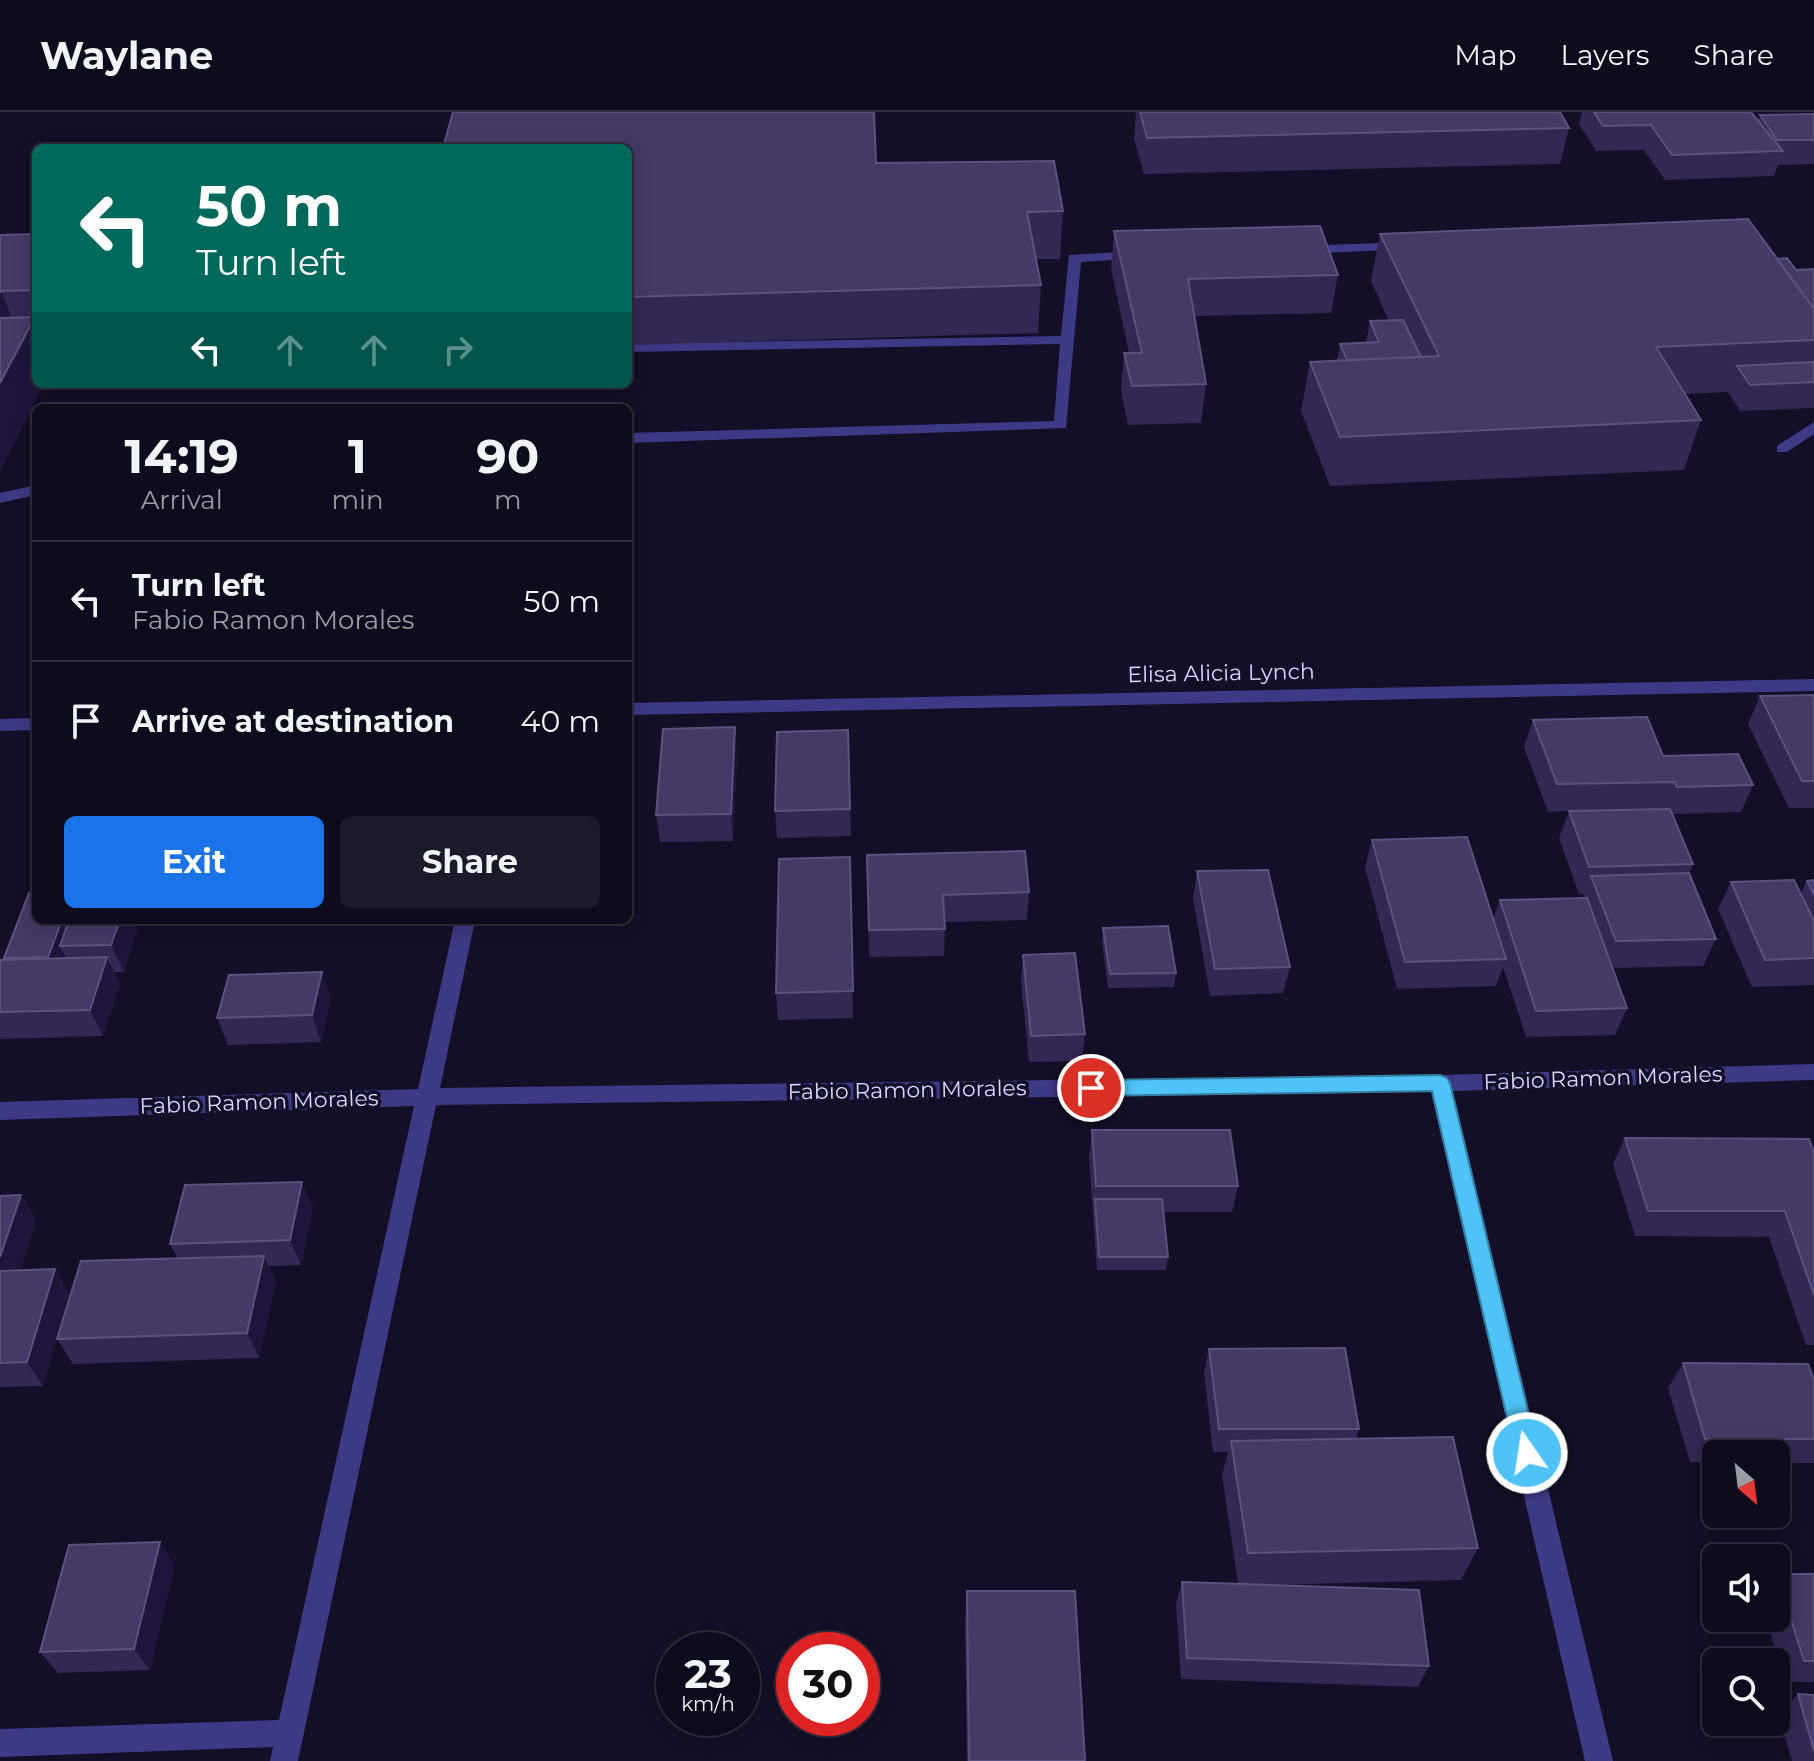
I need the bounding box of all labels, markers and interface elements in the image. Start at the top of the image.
text: Waylane [40,32,213,79]
text: Map [1454,38,1517,72]
text: Layers [1561,38,1650,72]
text: Share [1694,38,1774,72]
text: 50 m [196,172,342,240]
icon: left [64,176,168,280]
text: Turn left [196,240,347,284]
icon: left [184,328,228,372]
icon: ahead [268,328,312,372]
icon: ahead [352,328,396,372]
icon: right [436,328,480,372]
text: 14:19 [125,427,239,485]
text: 1 [348,427,367,485]
text: 90 [476,427,539,485]
text: Arrival [141,484,223,516]
text: min [331,484,384,516]
text: m [494,484,522,516]
text: Turn left [132,567,265,604]
icon: left [64,579,108,623]
text: 50 m [523,583,600,620]
text: Fabio Ramon Morales [132,604,415,636]
street label: Elisa Alicia Lynch [1127,658,1315,688]
icon: arrive [64,699,108,743]
text: Arrive at destination [132,703,454,740]
text: 40 m [521,703,600,740]
button: Exit [64,816,324,908]
button: Share [340,816,600,908]
pin [1057,1054,1125,1122]
street label: Fabio Ramon Morales [1483,1060,1723,1096]
icon: arrive [1069,1066,1113,1110]
street label: Fabio Ramon Morales [787,1074,1027,1106]
street label: Fabio Ramon Morales [139,1084,379,1120]
position arrow [1485,1411,1569,1495]
north arrow [1702,1440,1790,1528]
map controls [1702,1440,1790,1736]
button: sound [1702,1544,1790,1632]
speed limit sign: 30 [776,1632,880,1736]
button: search [1702,1648,1790,1736]
text: 23 [684,1649,732,1698]
text: km/h [681,1692,735,1716]

